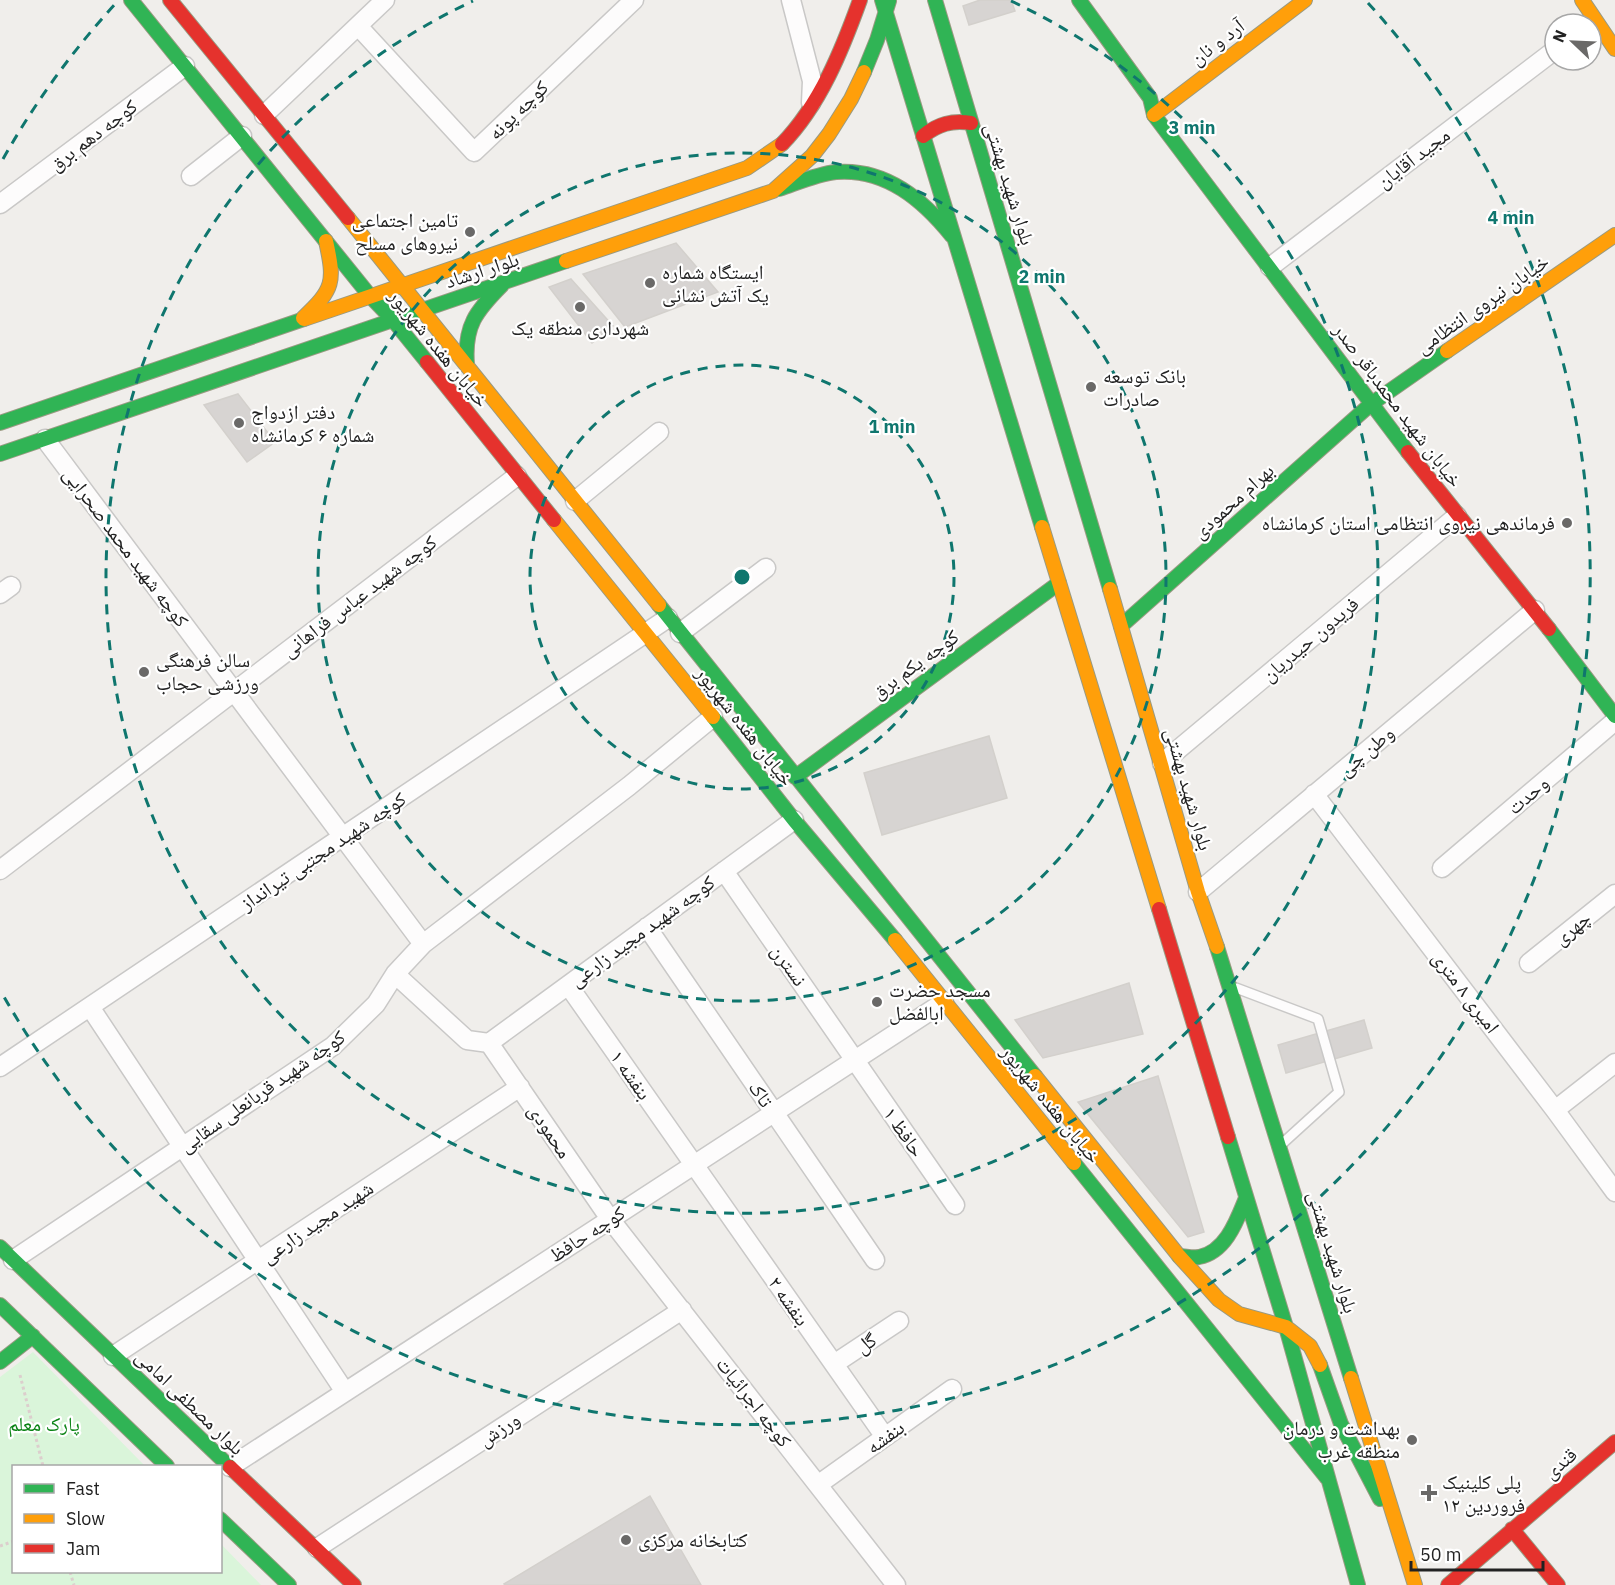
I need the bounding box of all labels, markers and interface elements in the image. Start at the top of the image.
street label: آرد و نان [1184,12,1250,71]
north arrow [1543,12,1603,72]
text: N [1548,27,1571,45]
street label: کوچه پونه [481,74,554,145]
street label: کوچه دهم برق [43,92,143,178]
text: 3 min [1168,116,1216,139]
street label: بلوار شهید بهشتی [979,119,1042,248]
street label: مجید آقایان [1370,121,1455,194]
place label: تامین اجتماعی نیروهای مسلح [352,206,458,256]
text: 4 min [1487,206,1535,229]
marker: تامین اجتماعی نیروهای مسلح [463,225,477,239]
street label: بلوار ارشاد [442,245,522,294]
street label: خیابان نیروی انتظامی [1410,247,1554,360]
place label: ایستگاه شماره یک آتش نشانی [662,258,769,308]
text: 2 min [1018,265,1066,288]
marker: ایستگاه شماره یک آتش نشانی [643,276,657,290]
street label: خیابان هفده شهریور [383,282,496,413]
marker: شهرداری منطقه یک [573,300,587,314]
place label: شهرداری منطقه یک [511,314,649,341]
street label: خیابان شهید محمدباقر صدر [1327,316,1469,493]
place label: بانک توسعه صادرات [1103,362,1186,412]
marker: بانک توسعه صادرات [1084,380,1098,394]
place label: دفتر ازدواج شماره ۶ کرمانشاه [251,398,374,448]
text: 1 min [868,415,916,438]
marker: دفتر ازدواج شماره ۶ کرمانشاه [232,416,246,430]
street label: بهرام محمودی [1186,457,1280,545]
street label: کوچه شهید محمد صحرایی [57,461,195,632]
place label: فرماندهی نیروی انتظامی استان کرمانشاه [1262,509,1555,536]
marker: فرماندهی نیروی انتظامی استان کرمانشاه [1560,516,1574,530]
street label: کوچه شهید عباس فراهانی [276,528,442,663]
centre of rings [732,567,752,587]
street label: فریدون حیدریان [1255,590,1364,687]
street label: کوچه یکم برق [866,623,964,705]
place label: سالن فرهنگی ورزشی حجاب [156,646,259,696]
street label: خیابان هفده شهریور [689,659,801,791]
marker: سالن فرهنگی ورزشی حجاب [137,665,151,679]
street label: وطن چی [1332,719,1399,782]
street label: بلوار شهید بهشتی [1159,724,1220,853]
street label: وحدت [1501,769,1554,820]
street label: کوچه شهید مجتبی تیرانداز [234,785,411,917]
street label: کوچه شهید مجید زارعی [563,868,720,993]
street label: چهری [1547,904,1596,951]
street label: نسترن [765,938,814,991]
street label: امیری ۸ متری [1427,945,1506,1038]
place label: مسجد حضرت ابالفضل [889,976,991,1026]
marker: مسجد حضرت ابالفضل [870,995,884,1009]
street label: کوچه شهید قربانعلی سقایی [173,1023,350,1158]
street label: خیابان هفده شهریور [995,1038,1108,1169]
street label: بنفشه ۱ [605,1044,658,1105]
street label: تاک [743,1075,780,1112]
street label: محمودی [522,1098,579,1163]
street label: حافظ ۱ [877,1101,932,1162]
street label: شهید مجید زارعی [255,1174,378,1269]
street label: بلوار شهید بهشتی [1302,1187,1365,1316]
street label: کوچه حافظ [543,1199,630,1268]
street label: بنفشه ۲ [763,1270,816,1331]
street label: گل [850,1326,882,1359]
street label: بلوار مصطفی امامی [130,1343,251,1461]
street label: کوچه اجرائیات [711,1351,798,1452]
street label: ورزش [472,1405,525,1452]
park label: پارک معلم [8,1410,80,1438]
street label: بنفشه [860,1414,909,1460]
place label: بهداشت و درمان منطقه غرب [1282,1414,1400,1464]
marker: بهداشت و درمان منطقه غرب [1405,1433,1419,1447]
street label: قندی [1537,1441,1582,1485]
legend [12,1465,222,1573]
place label: پلی کلینیک ۱۲ فروردین [1442,1468,1525,1518]
text: Fast [66,1477,100,1500]
marker: پلی کلینیک ۱۲ فروردین [1420,1484,1438,1502]
text: Slow [66,1507,105,1530]
place label: کتابخانه مرکزی [638,1526,748,1553]
marker: کتابخانه مرکزی [619,1533,633,1547]
scale bar [1411,1534,1543,1572]
text: Jam [66,1537,101,1560]
text: 50 m [1420,1543,1462,1566]

